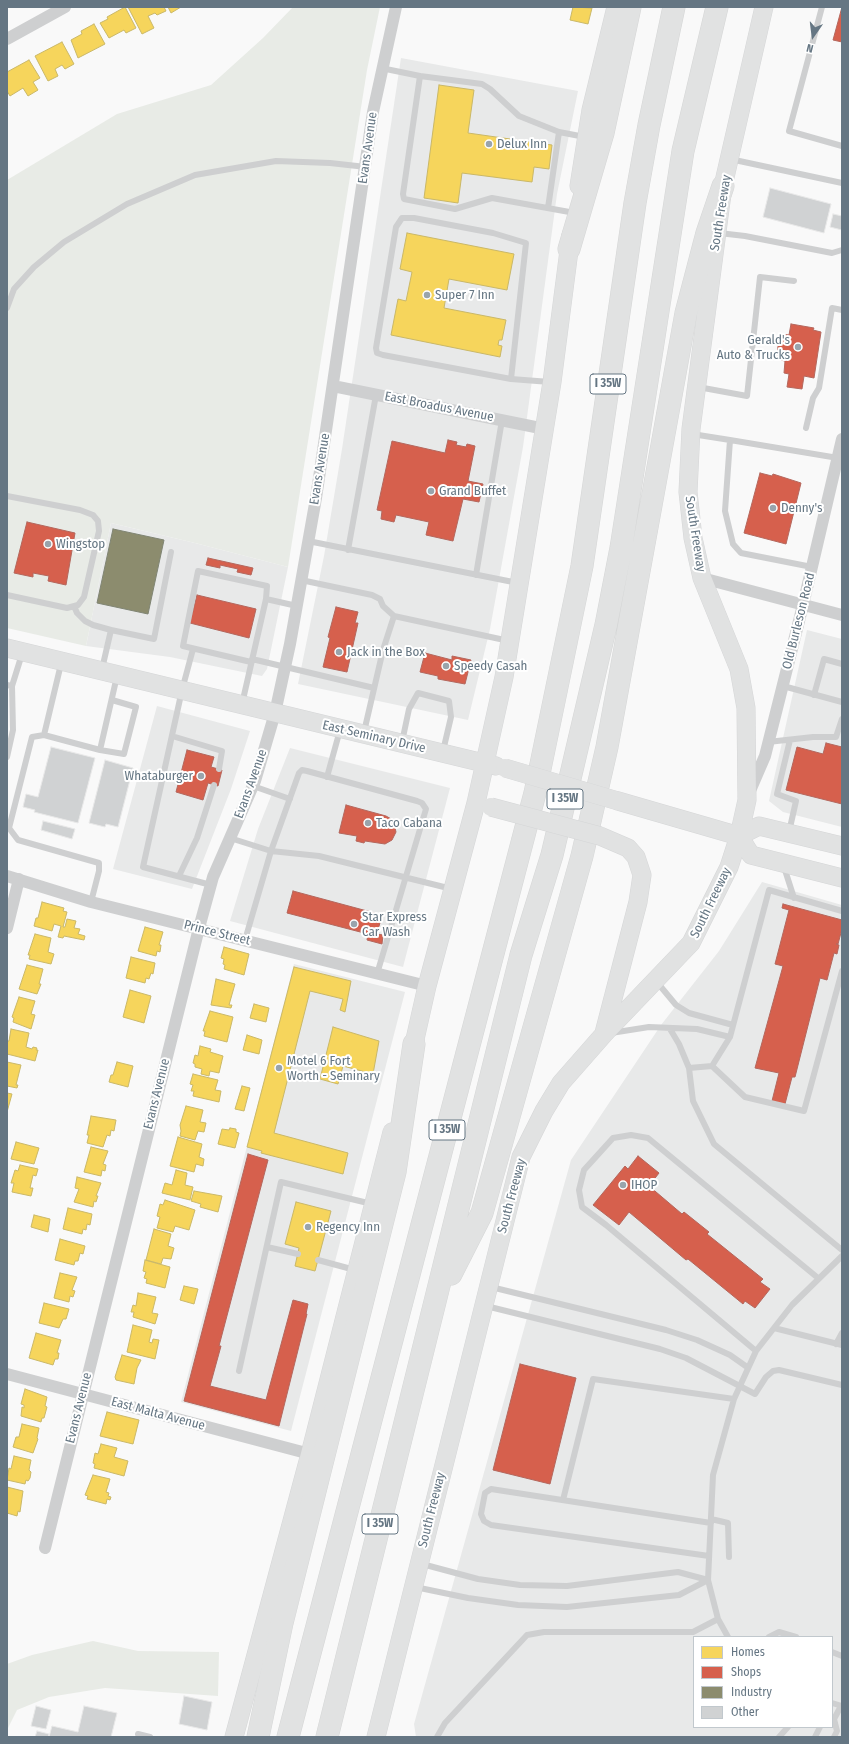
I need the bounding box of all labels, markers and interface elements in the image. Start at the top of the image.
north arrow [793,16,833,56]
text: N [805,41,815,55]
street label: Evans Avenue [355,111,381,185]
place label: Delux Inn [497,136,547,152]
marker: Delux Inn [484,139,494,149]
street label: South Freeway [707,174,735,252]
place label: Super 7 Inn [435,287,495,303]
marker: Super 7 Inn [422,290,432,300]
place label: Gerald's Auto & Trucks [717,332,790,363]
marker: Gerald's Auto & Trucks [793,342,803,352]
road number: I 35W [590,374,626,394]
street label: East Broadus Avenue [383,389,495,425]
street label: Evans Avenue [307,432,333,506]
place label: Grand Buffet [439,483,506,499]
marker: Grand Buffet [426,486,436,496]
street label: South Freeway [681,495,709,573]
place label: Denny's [781,500,822,516]
marker: Denny's [768,503,778,513]
place label: Wingstop [56,536,105,552]
marker: Wingstop [43,539,53,549]
street label: Old Burleson Road [779,571,819,671]
place label: Jack in the Box [347,644,425,660]
marker: Jack in the Box [334,647,344,657]
place label: Speedy Casah [454,658,527,674]
marker: Speedy Casah [441,661,451,671]
street label: East Seminary Drive [321,718,427,756]
street label: Evans Avenue [231,747,271,821]
place label: Whataburger [125,768,193,784]
marker: Whataburger [196,771,206,781]
road number: I 35W [547,789,583,809]
place label: Taco Cabana [376,815,442,831]
marker: Taco Cabana [363,818,373,828]
street label: South Freeway [687,865,735,941]
place label: Star Express Car Wash [362,909,427,940]
street label: Prince Street [182,917,252,949]
marker: Star Express Car Wash [349,919,359,929]
place label: Motel 6 Fort Worth - Seminary [287,1053,380,1084]
street label: Evans Avenue [141,1057,173,1131]
marker: Motel 6 Fort Worth - Seminary [274,1063,284,1073]
road number: I 35W [429,1120,465,1140]
street label: South Freeway [495,1157,529,1235]
place label: IHOP [631,1177,657,1193]
marker: IHOP [618,1180,628,1190]
place label: Regency Inn [316,1219,380,1235]
marker: Regency Inn [303,1222,313,1232]
street label: Evans Avenue [63,1371,95,1445]
street label: East Malta Avenue [109,1394,207,1434]
street label: South Freeway [415,1471,449,1549]
road number: I 35W [362,1514,398,1534]
legend [693,1636,833,1728]
text: Homes [731,1645,765,1659]
text: Shops [731,1665,761,1679]
text: Industry [731,1685,772,1699]
text: Other [731,1705,759,1719]

